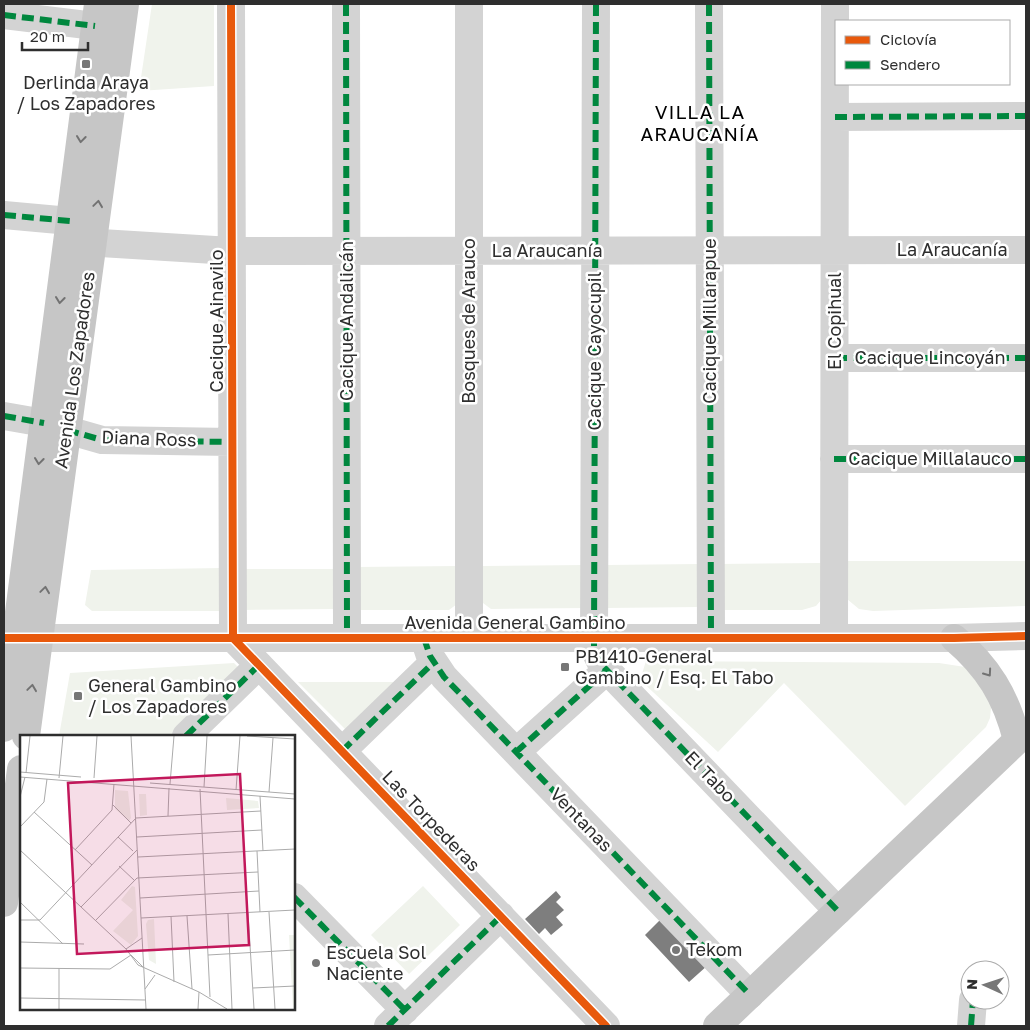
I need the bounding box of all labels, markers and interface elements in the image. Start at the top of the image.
scale bar [22,20,89,52]
legend [835,20,1010,85]
text: 20 m [30,27,65,45]
text: Ciclovía [880,30,937,48]
text: Sendero [880,55,940,73]
marker: Derlinda Araya / Los Zapadores [80,58,92,70]
place label: Derlinda Araya / Los Zapadores [17,71,155,114]
district label: VILLA LA ARAUCANÍA [640,100,760,145]
one-way arrow [76,135,86,143]
one-way arrow [92,199,103,207]
street label: Bosques de Arauco [457,238,479,404]
street label: Cacique Millarapue [698,238,720,404]
street label: La Araucanía [896,238,1008,260]
street label: La Araucanía [491,239,603,261]
street label: Cacique Andalicán [335,241,357,401]
street label: Cacique Ainavilo [205,250,227,393]
street label: Avenida Los Zapadores [49,270,99,470]
street label: Cacique Cayocupil [583,271,605,430]
street label: El Copihual [823,272,845,370]
one-way arrow [55,296,65,304]
street label: Cacique Lincoyán [854,346,1006,368]
street label: Diana Ross [101,425,197,451]
street label: Cacique Millalauco [848,447,1012,469]
one-way arrow [34,457,45,465]
one-way arrow [39,586,50,594]
street label: Avenida General Gambino [404,611,626,633]
place label: PB1410-General Gambino / Esq. El Tabo [575,645,774,688]
marker: PB1410-General Gambino / Esq. El Tabo [559,661,571,673]
one-way arrow [982,667,991,677]
place label: General Gambino / Los Zapadores [88,674,236,717]
one-way arrow [26,684,37,692]
marker: General Gambino / Los Zapadores [72,690,84,702]
inset map [20,735,295,1010]
street label: El Tabo [681,746,740,807]
street label: Las Torpederas [378,765,485,875]
street label: Ventanas [546,783,618,856]
place label: Tekom [686,938,743,960]
place label: Escuela Sol Naciente [326,941,426,984]
marker: Tekom [670,944,682,956]
marker: Escuela Sol Naciente [310,957,322,969]
north arrow [960,960,1010,1010]
text: N [963,979,980,990]

